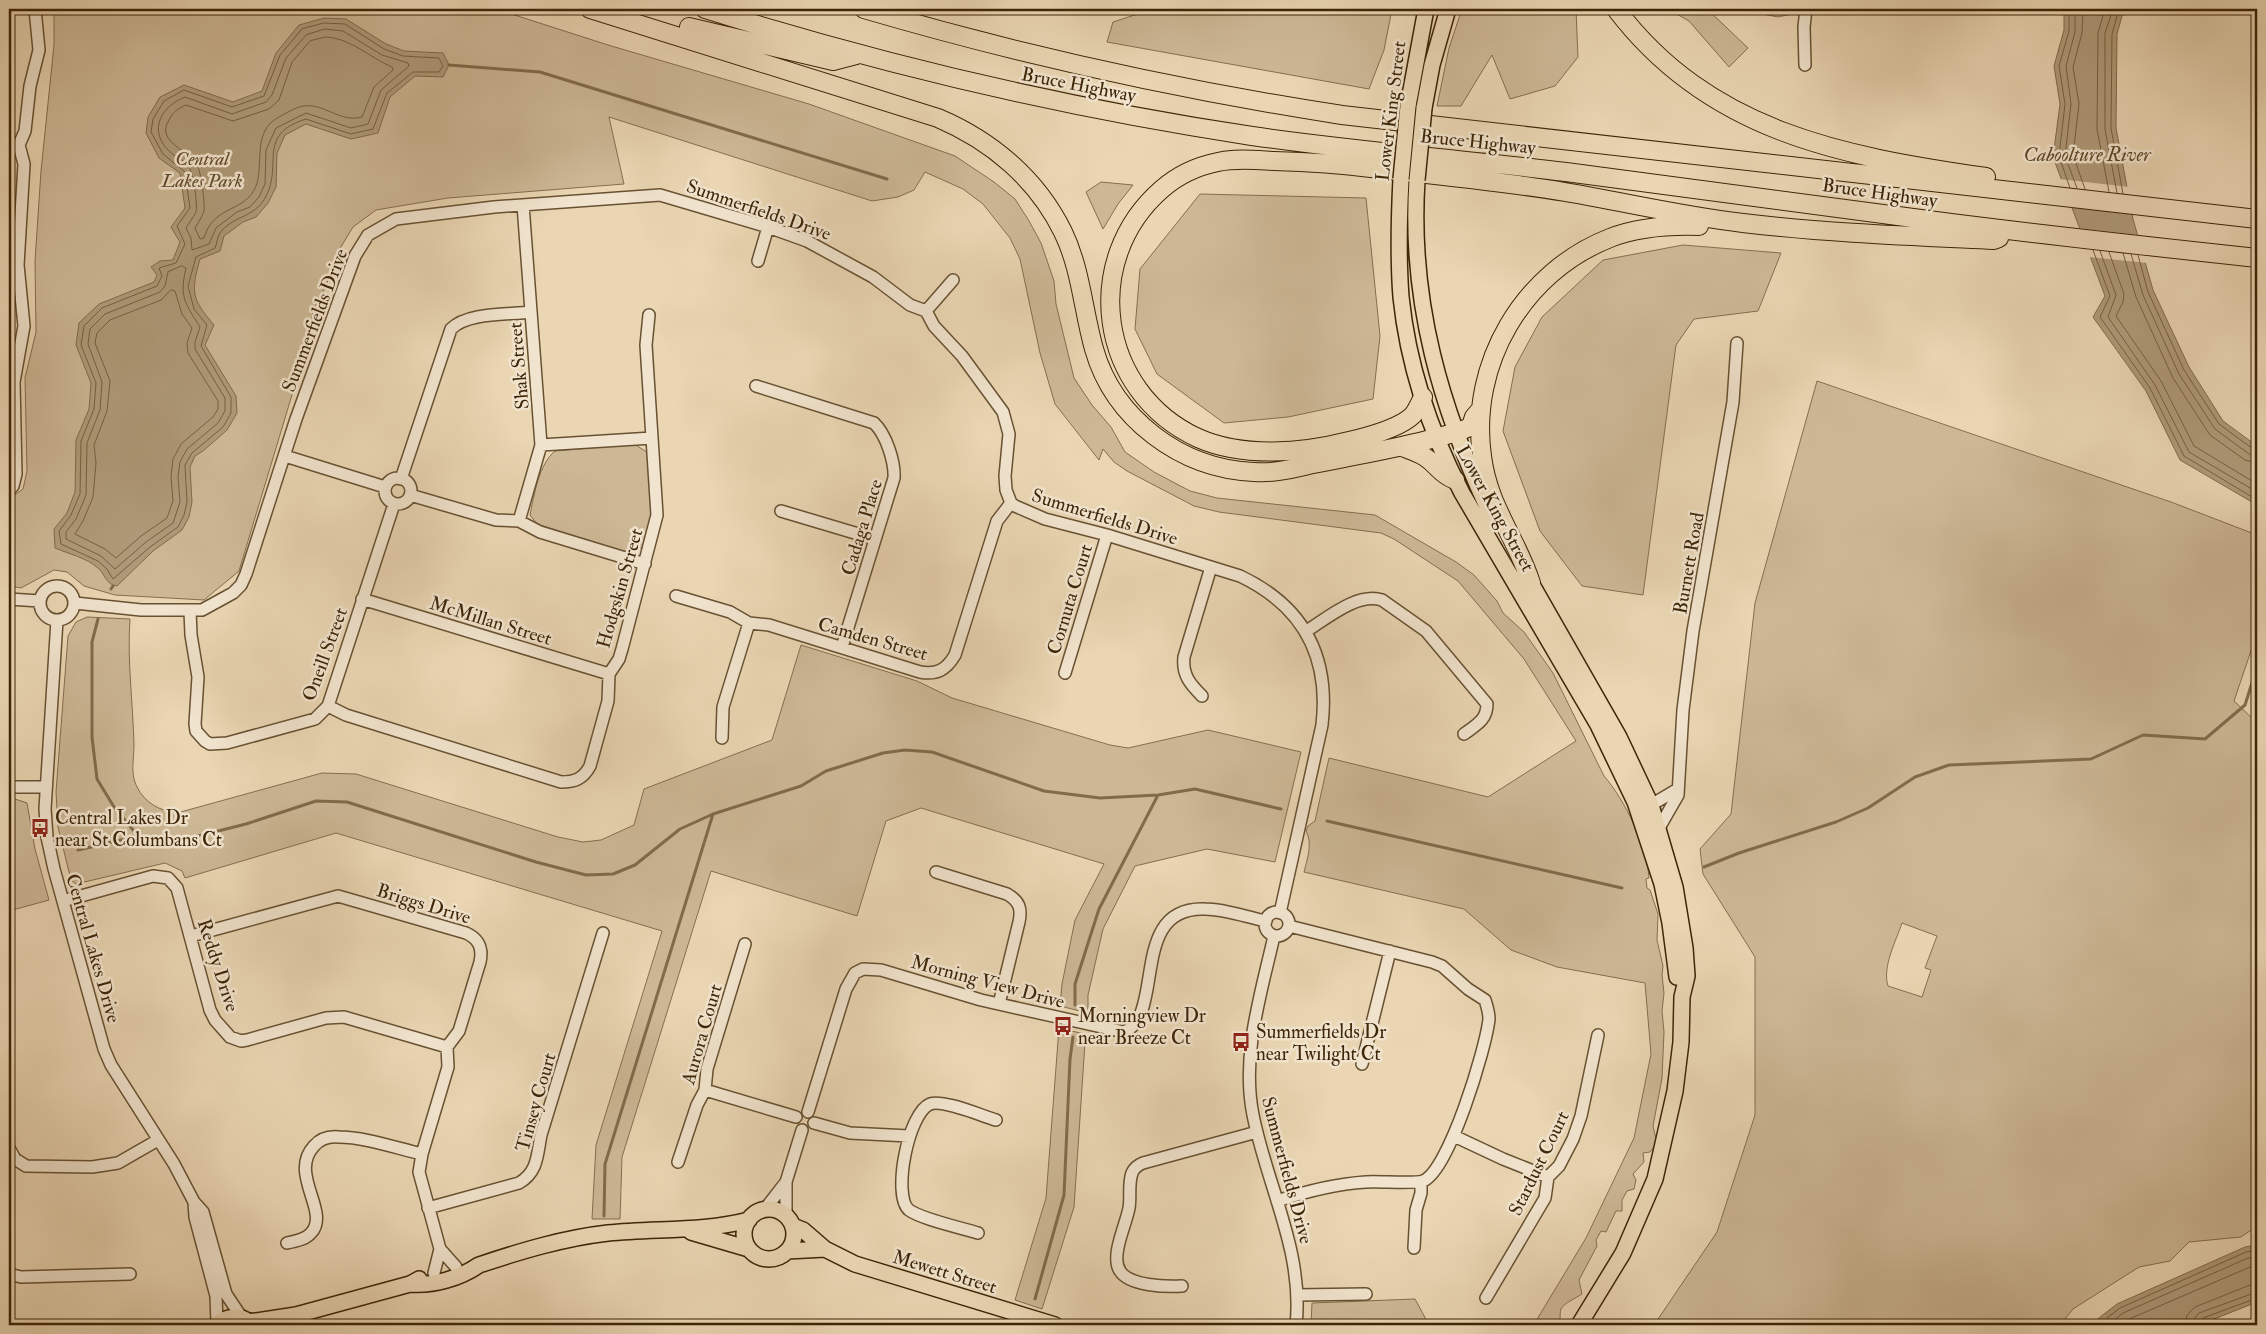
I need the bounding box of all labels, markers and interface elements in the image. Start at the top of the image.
street label: Lower King Street [1371,40,1411,182]
street label: Bruce Highway [1019,62,1139,108]
street label: Bruce Highway [1419,124,1538,160]
water label: Caboolture River [2023,142,2152,167]
park label: Central Lakes Park [160,147,243,193]
street label: Bruce Highway [1821,173,1940,213]
street label: Summerfields Drive [683,174,834,246]
street label: Summerfields Drive [277,245,353,395]
street label: Shak Street [503,321,535,410]
street label: Lower King Street [1451,441,1540,576]
street label: Cadaga Place [836,476,888,578]
street label: Summerfields Drive [1029,483,1181,551]
street label: Burnett Road [1668,510,1710,616]
street label: Hodgskin Street [591,526,649,651]
street label: Cornuta Court [1042,541,1098,657]
street label: McMillan Street [427,591,555,651]
street label: Oneill Street [297,604,353,704]
street label: Camden Street [815,612,930,666]
place label: Central Lakes Dr near St Columbans Ct [55,806,222,852]
bus stop icon: Central Lakes Dr near St Columbans Ct [29,817,51,839]
street label: Central Lakes Drive [60,871,126,1026]
street label: Briggs Drive [374,878,474,930]
street label: Reddy Drive [192,916,244,1015]
street label: Morning View Drive [908,950,1067,1014]
street label: Aurora Court [676,981,728,1088]
place label: Morningview Dr near Breeze Ct [1078,1004,1206,1050]
bus stop icon: Morningview Dr near Breeze Ct [1052,1015,1074,1037]
place label: Summerfields Dr near Twilight Ct [1256,1020,1386,1066]
bus stop icon: Summerfields Dr near Twilight Ct [1230,1031,1252,1053]
street label: Tinsey Court [510,1050,562,1154]
street label: Summerfields Drive [1256,1094,1318,1246]
street label: Stardust Court [1503,1107,1575,1220]
street label: Mewett Street [890,1245,1000,1299]

